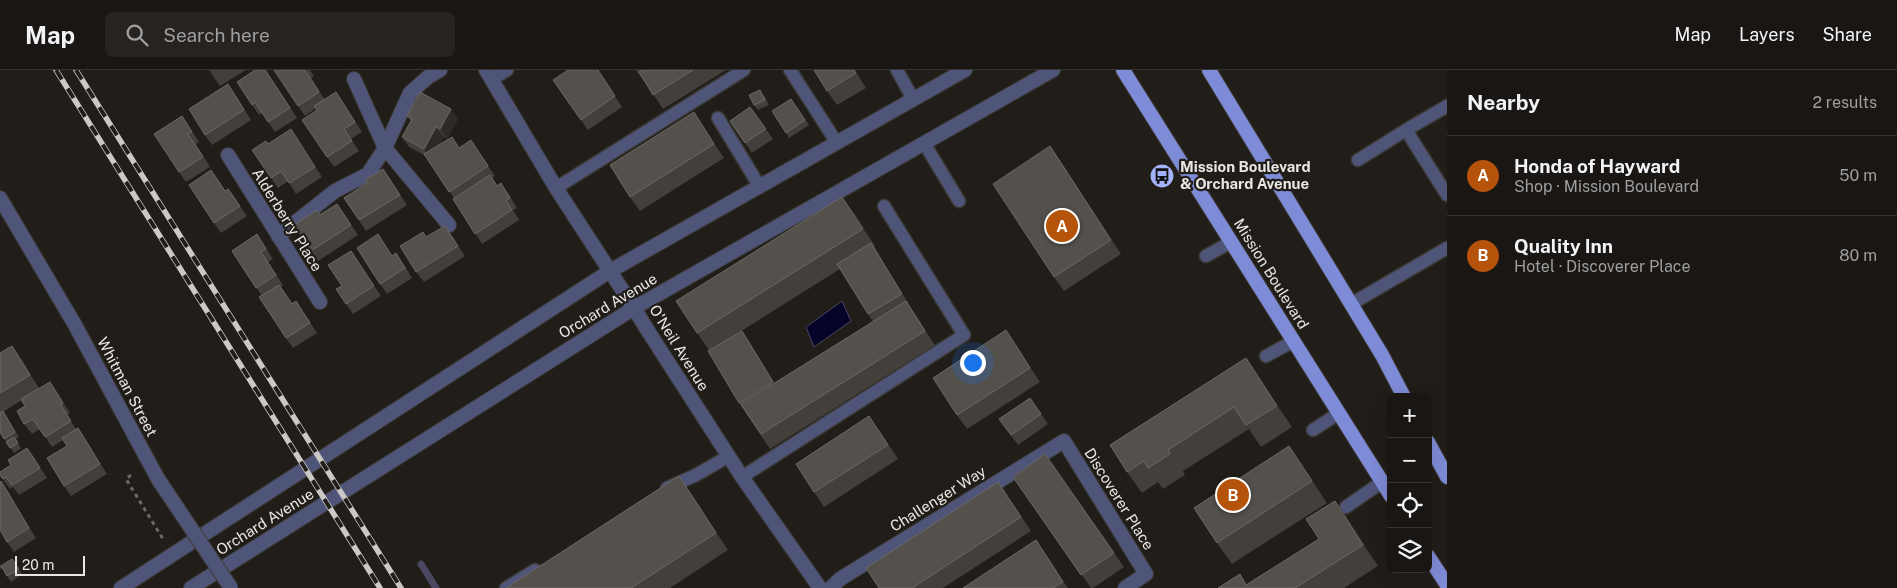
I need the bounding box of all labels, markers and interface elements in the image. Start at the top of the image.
search box [105,12,455,57]
text: Map [25,21,75,49]
icon: search [123,21,151,49]
text: Search here [163,24,270,46]
text: Map [1675,24,1711,45]
text: Layers [1739,24,1795,45]
text: Share [1823,24,1872,45]
text: Nearby [1467,90,1540,115]
text: 2 results [1812,93,1877,112]
text: Honda of Hayward [1514,155,1680,177]
place label: Mission Boulevard & Orchard Avenue [1180,158,1311,192]
bus stop icon: Mission Boulevard & Orchard Avenue [1149,163,1175,189]
street label: Alderberry Place [249,165,326,274]
text: A [1477,166,1489,185]
text: 50 m [1839,166,1877,185]
text: Shop · Mission Boulevard [1514,177,1699,196]
pin: A [1046,207,1078,245]
street label: Mission Boulevard [1231,215,1312,332]
text: Quality Inn [1514,235,1613,257]
text: B [1478,246,1488,265]
text: 80 m [1839,246,1877,265]
text: Hotel · Discoverer Place [1514,257,1691,276]
street label: Orchard Avenue [556,270,660,342]
street label: O'Neil Avenue [646,302,713,394]
street label: Whitman Street [94,334,161,439]
your location [960,350,986,376]
map controls [1387,393,1432,573]
button: + [1387,393,1432,438]
button: − [1387,438,1432,483]
street label: Discoverer Place [1081,445,1158,553]
street label: Challenger Way [887,462,989,535]
pin: B [1217,476,1249,514]
button: locate [1387,483,1432,528]
street label: Orchard Avenue [213,485,317,558]
button: layers [1387,528,1432,573]
scale bar [15,553,85,576]
text: 20 m [22,557,54,573]

